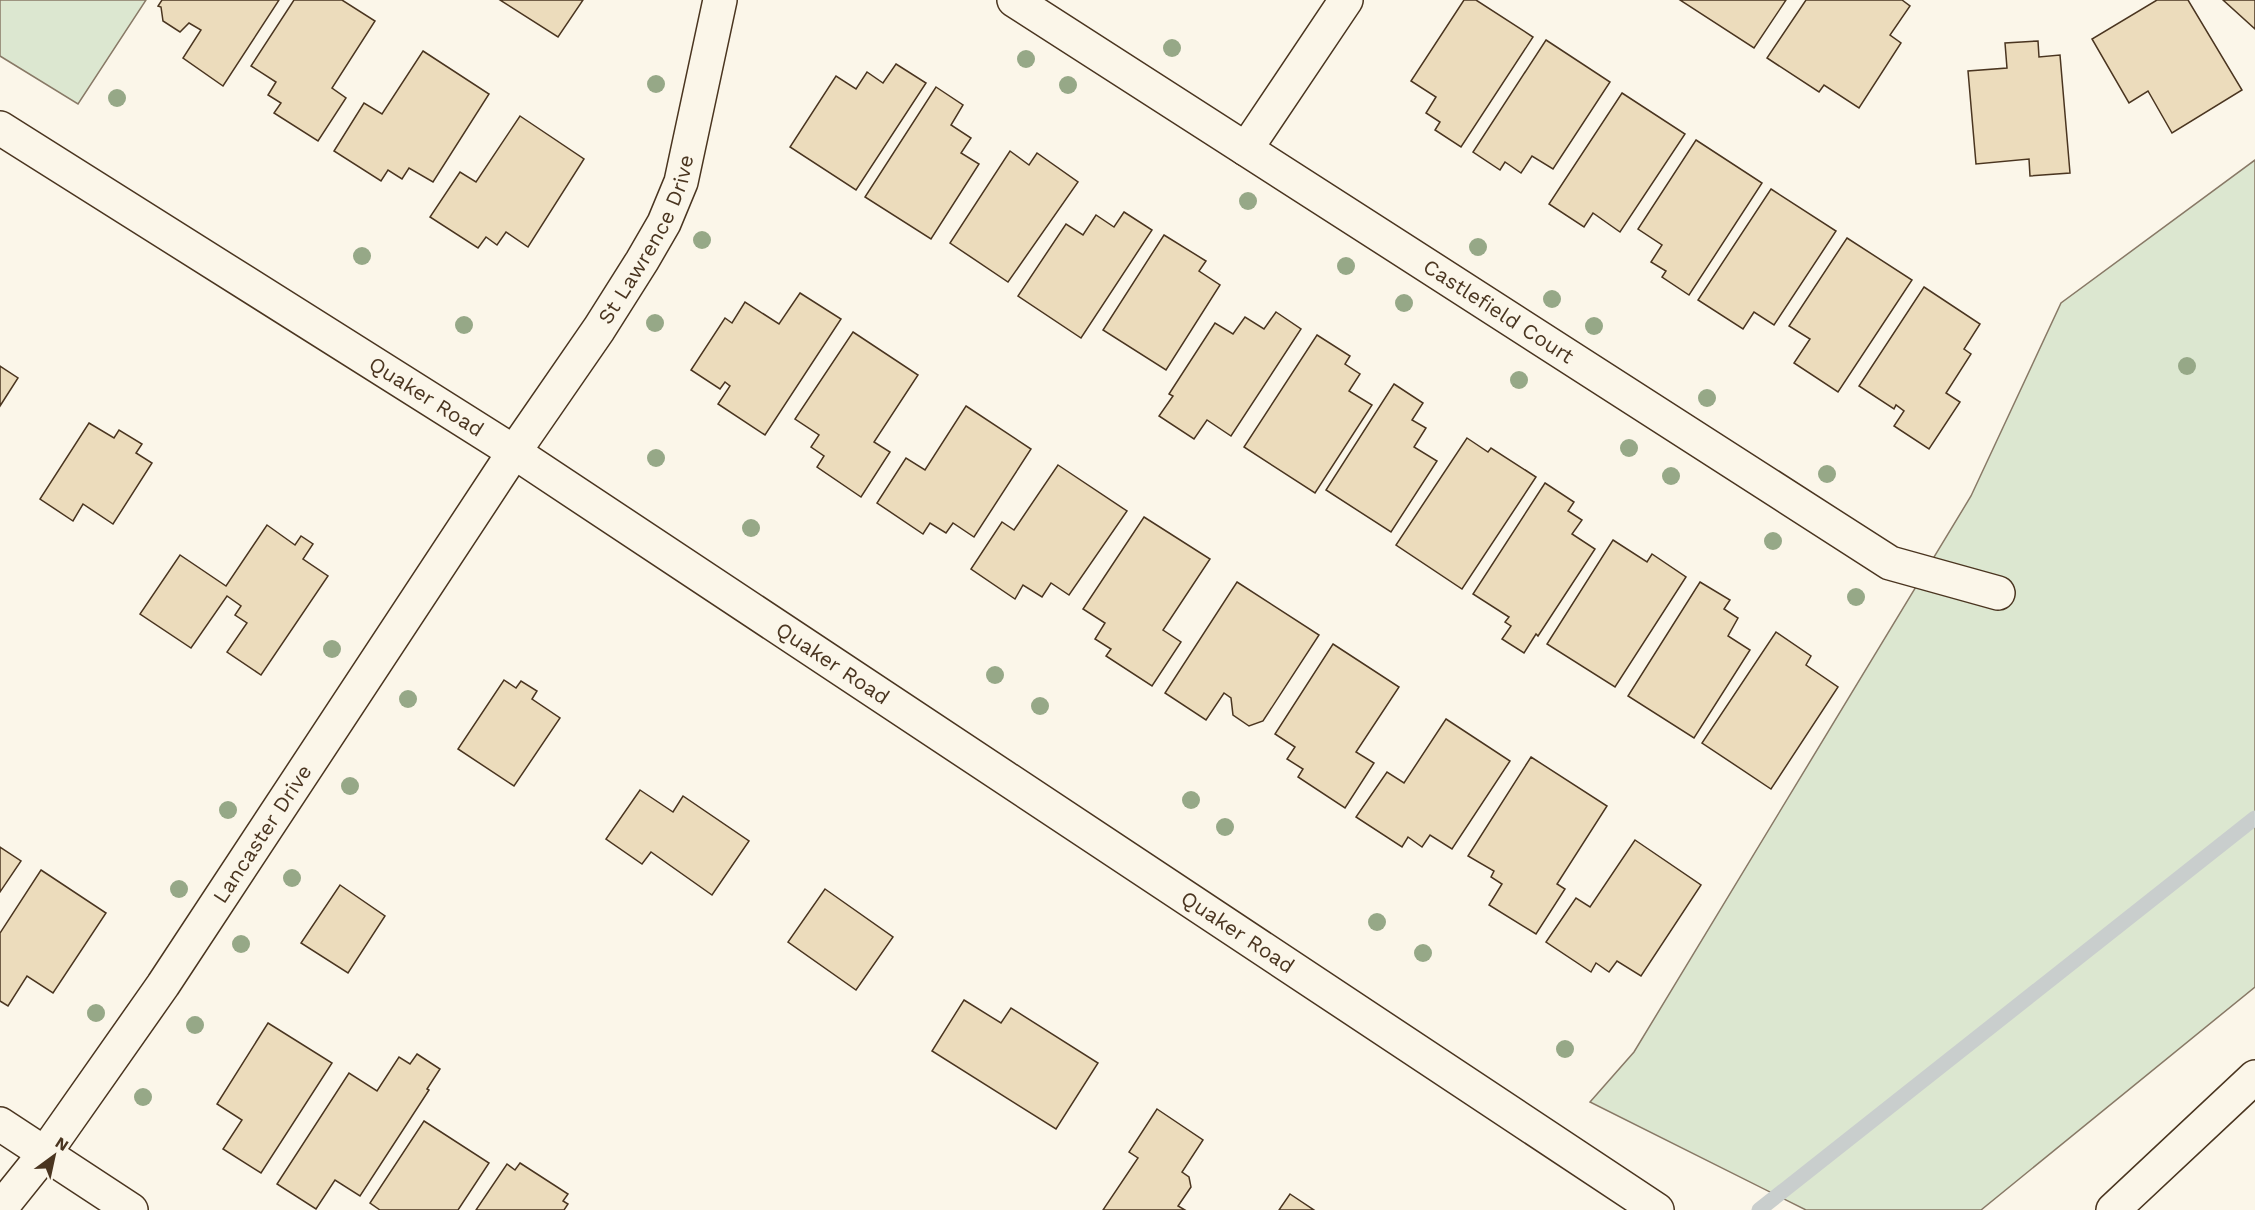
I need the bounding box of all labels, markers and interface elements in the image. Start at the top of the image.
street label: St Lawrence Drive [592,153,698,328]
street label: Castlefield Court [1419,253,1579,369]
street label: Quaker Road [365,351,489,442]
street label: Quaker Road [772,616,894,709]
street label: Lancaster Drive [207,760,317,908]
street label: Quaker Road [1177,885,1299,978]
north arrow [24,1126,84,1186]
text: N [52,1133,72,1155]

